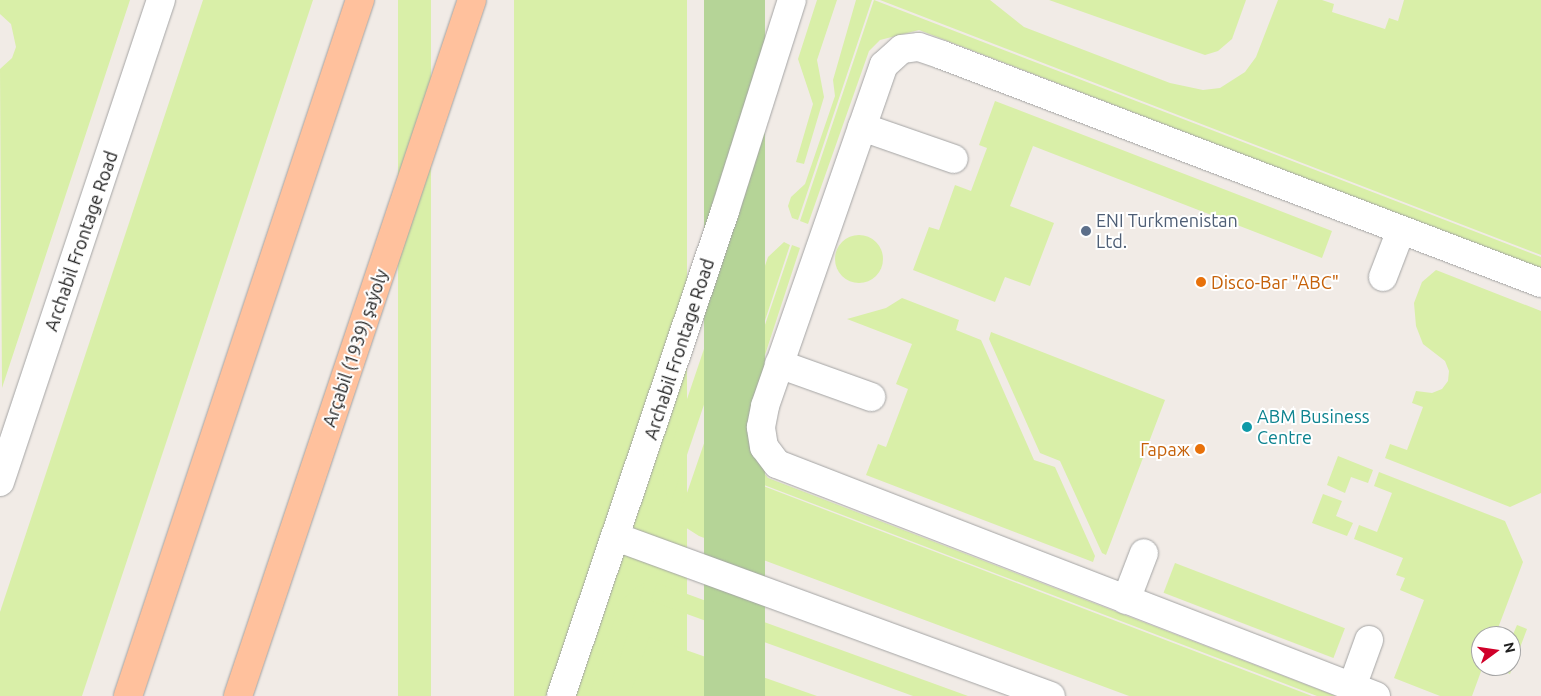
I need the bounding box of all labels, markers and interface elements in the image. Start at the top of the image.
street label: Archabil Frontage Road [40,148,122,334]
place label: ENI Turkmenistan Ltd. [1096,210,1238,252]
marker: ENI Turkmenistan Ltd. [1080,225,1092,237]
street label: Archabil Frontage Road [640,256,718,442]
street label: Arçabil (1939) şaýoly [318,266,392,430]
place label: Disco-Bar "ABC" [1211,271,1339,293]
marker: Disco-Bar "ABC" [1195,276,1207,288]
place label: ABM Business Centre [1257,406,1370,448]
marker: ABM Business Centre [1241,421,1253,433]
place label: Гараж [1140,438,1190,460]
marker: Гараж [1194,443,1206,455]
north arrow [1471,626,1521,676]
text: N [1501,641,1519,655]

